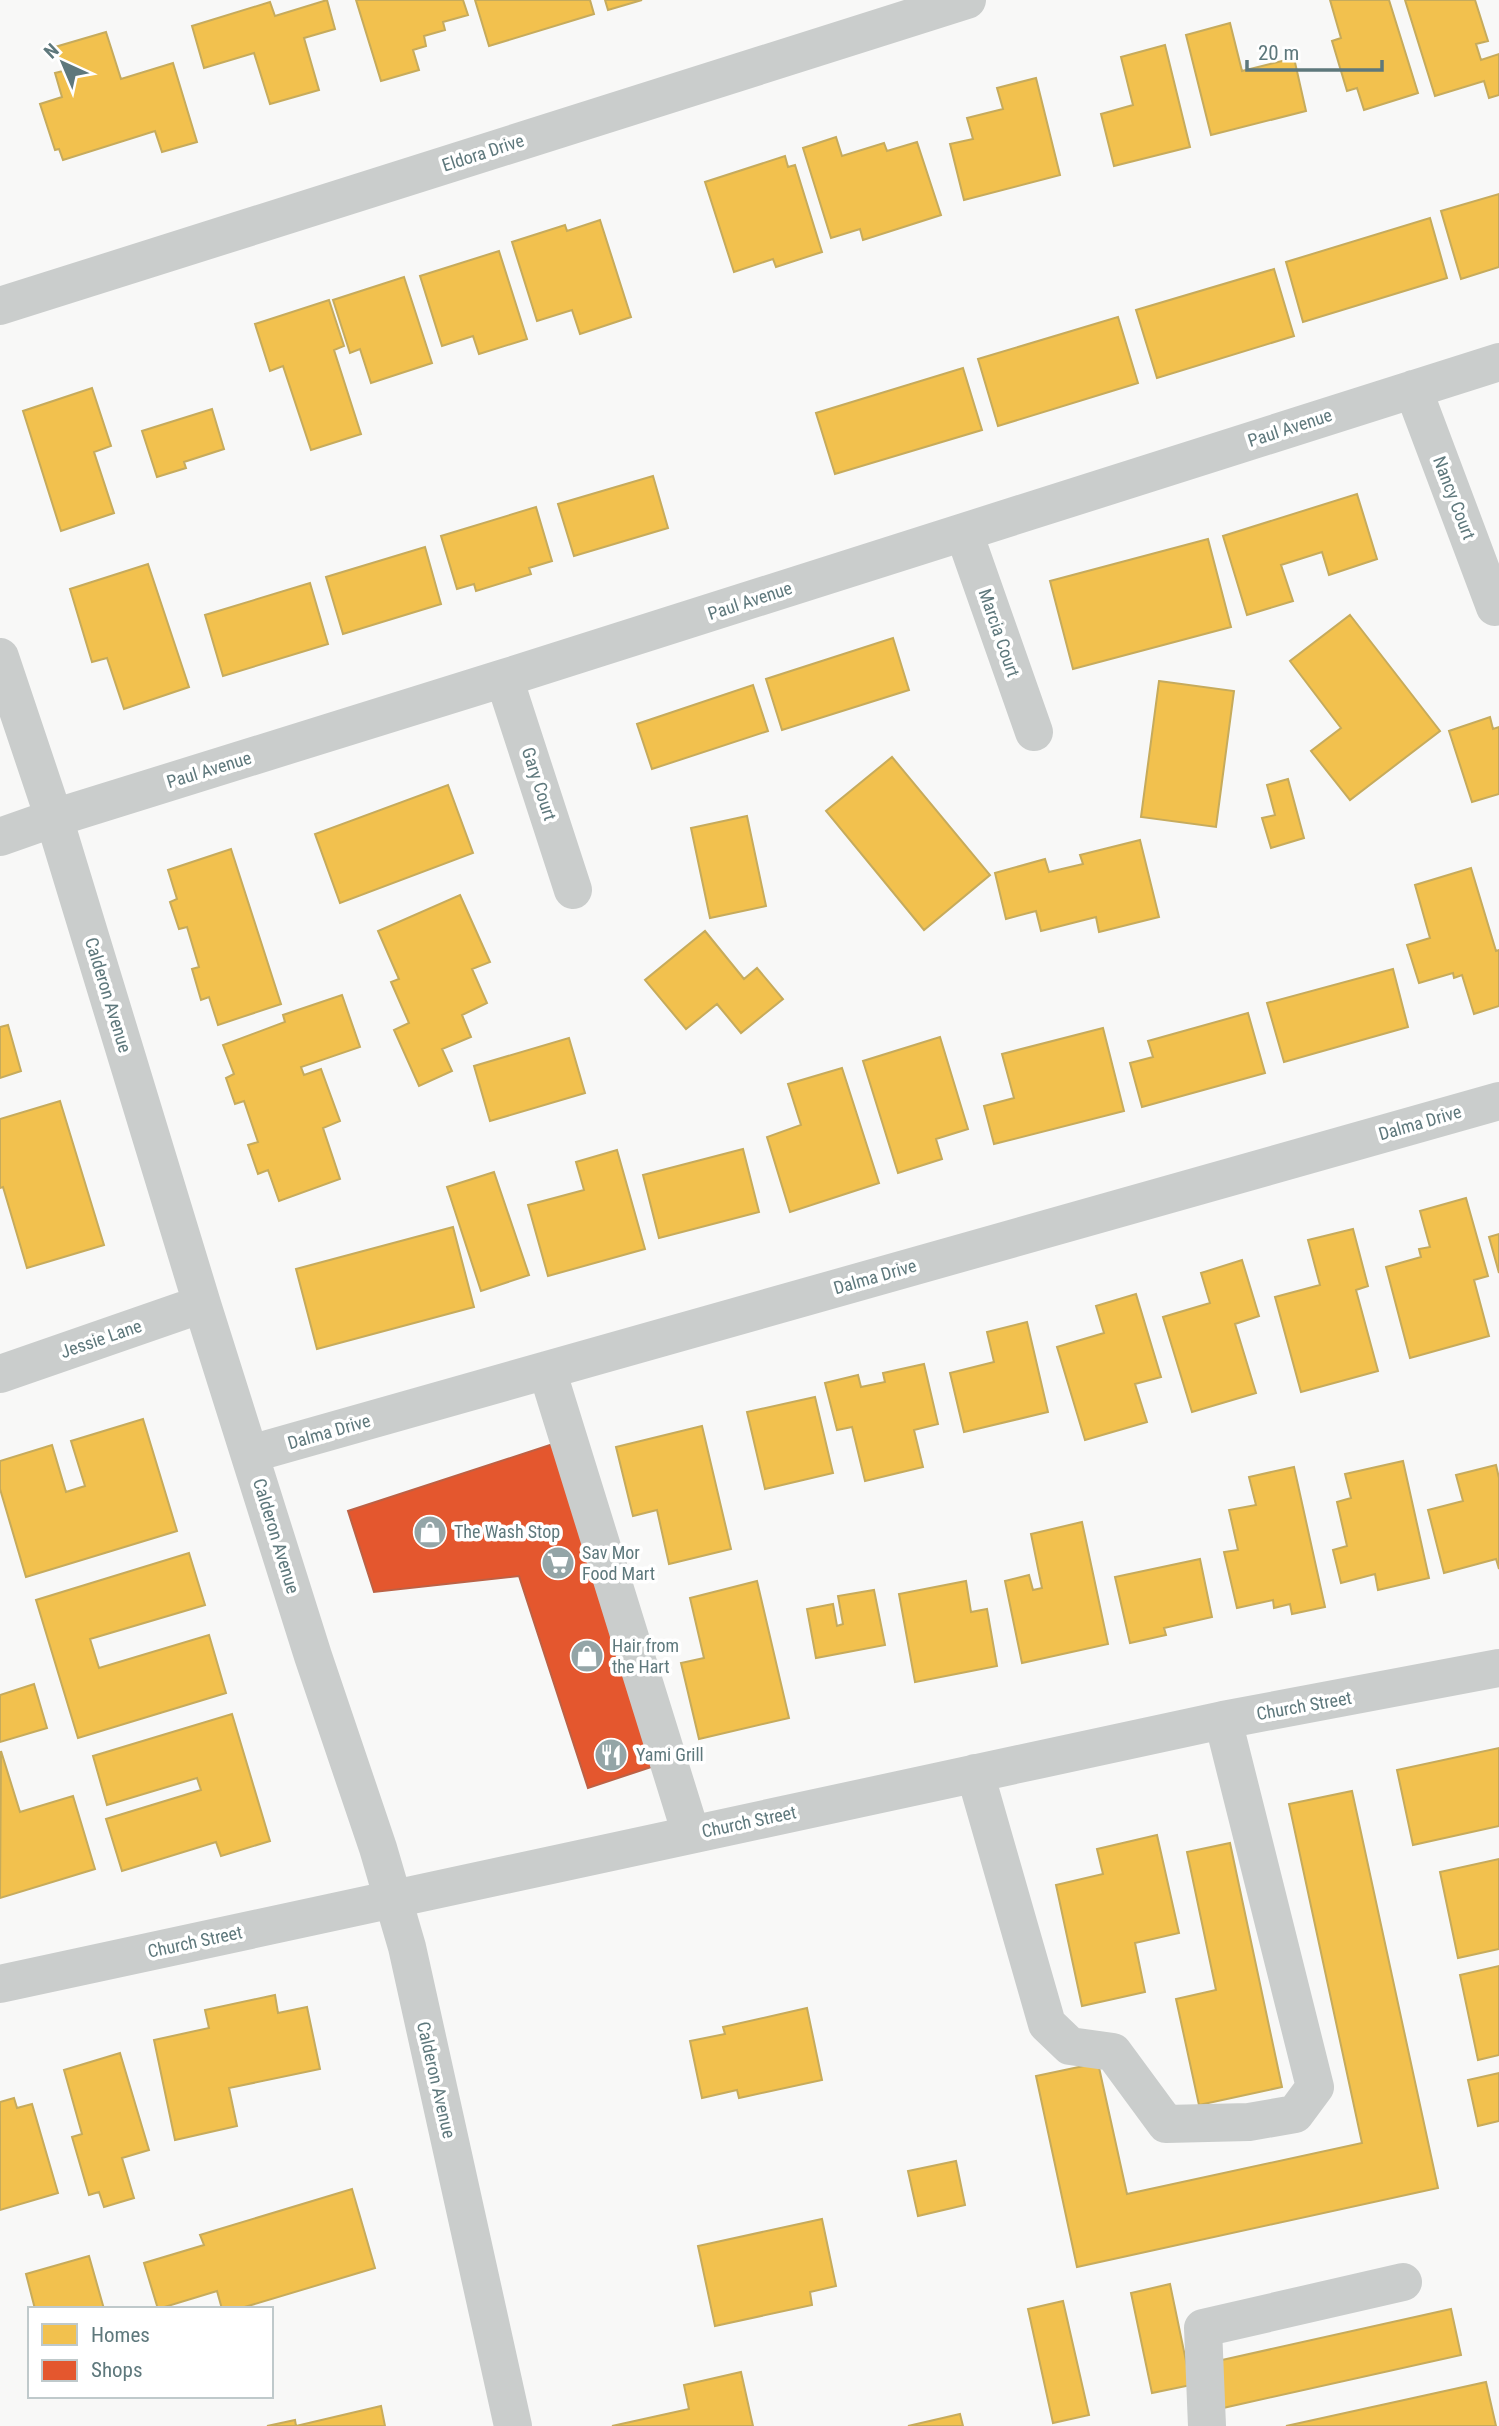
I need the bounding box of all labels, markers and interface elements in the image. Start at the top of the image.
north arrow [28,28,98,98]
scale bar [1247,28,1382,72]
text: N [39,39,64,63]
text: 20 m [1258,41,1299,65]
street label: Eldora Drive [439,129,526,176]
street label: Paul Avenue [1245,404,1335,451]
street label: Nancy Court [1429,453,1480,542]
street label: Paul Avenue [705,577,795,624]
street label: Marcia Court [975,586,1024,680]
street label: Gary Court [518,745,561,823]
street label: Paul Avenue [164,747,254,792]
street label: Calderon Avenue [81,935,136,1055]
street label: Dalma Drive [1376,1101,1464,1144]
street label: Dalma Drive [831,1255,919,1298]
street label: Jessie Lane [57,1315,144,1362]
street label: Dalma Drive [285,1410,373,1453]
street label: Calderon Avenue [249,1476,304,1596]
shop icon: The Wash Stop [411,1513,449,1551]
place label: The Wash Stop [454,1521,560,1542]
place label: Sav Mor Food Mart [582,1542,655,1584]
supermarket icon: Sav Mor Food Mart [539,1544,577,1582]
place label: Hair from the Hart [612,1635,679,1677]
shop icon: Hair from the Hart [568,1637,606,1675]
street label: Church Street [1255,1687,1353,1724]
restaurant icon: Yami Grill [592,1736,630,1774]
place label: Yami Grill [636,1744,704,1765]
street label: Church Street [700,1801,798,1842]
street label: Church Street [146,1921,244,1962]
street label: Calderon Avenue [413,2019,460,2140]
legend [28,2307,273,2398]
text: Homes [91,2323,150,2347]
text: Shops [91,2358,143,2382]

